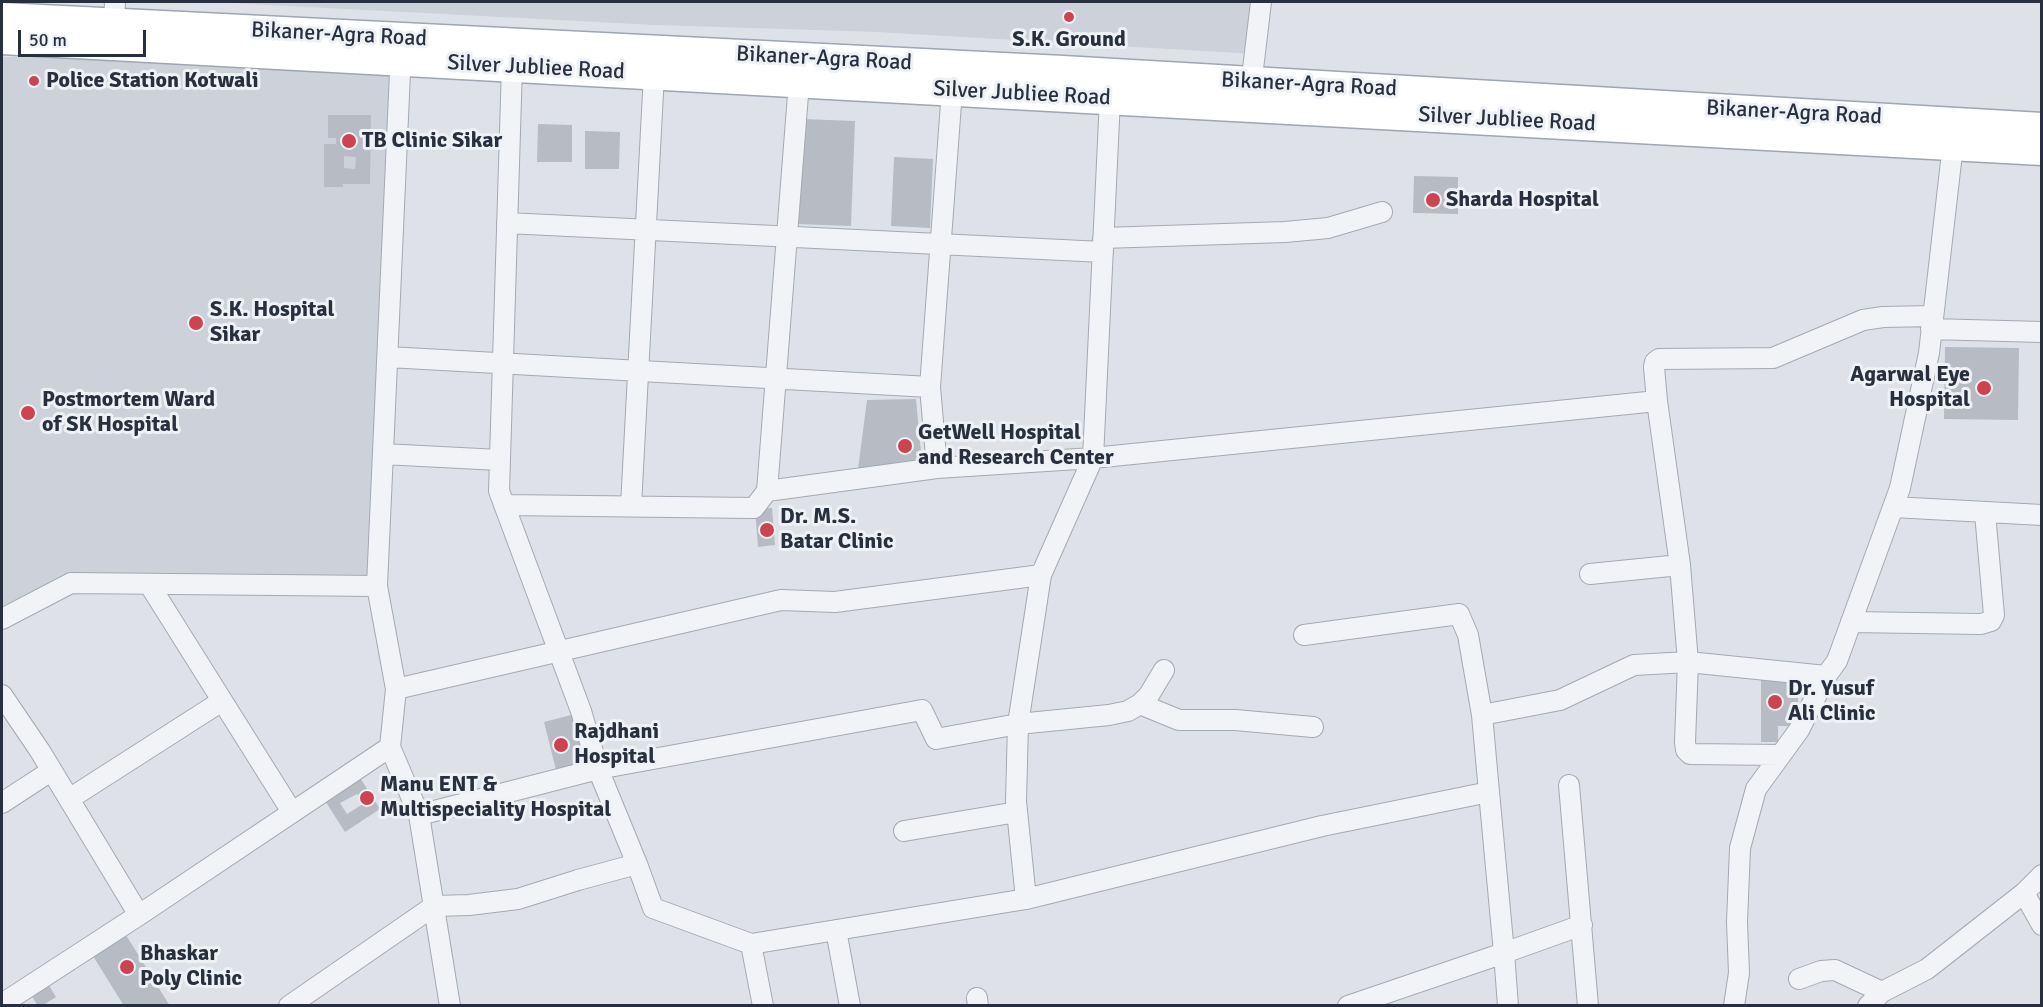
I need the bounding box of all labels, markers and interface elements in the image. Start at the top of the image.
marker: S.K. Ground [1062,10,1076,24]
street label: Bikaner-Agra Road [250,17,428,53]
scale bar [21,18,148,56]
place label: S.K. Ground [1012,27,1126,53]
text: 50 m [29,29,67,51]
street label: Bikaner-Agra Road [735,41,913,77]
street label: Silver Jubliee Road [447,50,625,86]
street label: Bikaner-Agra Road [1220,67,1398,103]
place label: Police Station Kotwali [46,68,258,94]
marker: Police Station Kotwali [27,74,41,88]
street label: Silver Jubliee Road [933,76,1111,112]
street label: Bikaner-Agra Road [1705,95,1883,131]
street label: Silver Jubliee Road [1418,102,1596,138]
place label: TB Clinic Sikar [362,128,502,154]
marker: TB Clinic Sikar [340,132,358,150]
place label: Sharda Hospital [1446,187,1599,213]
marker: Sharda Hospital [1424,191,1442,209]
place label: S.K. Hospital Sikar [210,297,334,348]
marker: S.K. Hospital Sikar [187,314,205,332]
place label: Agarwal Eye Hospital [1850,362,1970,414]
marker: Agarwal Eye Hospital [1975,379,1993,397]
place label: Postmortem Ward of SK Hospital [42,387,215,439]
marker: Postmortem Ward of SK Hospital [19,404,37,422]
place label: GetWell Hospital and Research Center [918,420,1114,472]
marker: GetWell Hospital and Research Center [896,437,914,455]
place label: Dr. M.S. Batar Clinic [780,504,893,556]
marker: Dr. M.S. Batar Clinic [758,521,776,539]
place label: Dr. Yusuf Ali Clinic [1788,676,1875,728]
marker: Dr. Yusuf Ali Clinic [1766,693,1784,711]
place label: Rajdhani Hospital [574,719,659,770]
marker: Rajdhani Hospital [552,736,570,754]
place label: Manu ENT & Multispeciality Hospital [380,772,611,824]
marker: Manu ENT & Multispeciality Hospital [358,789,376,807]
place label: Bhaskar Poly Clinic [140,941,242,992]
marker: Bhaskar Poly Clinic [118,958,136,976]

